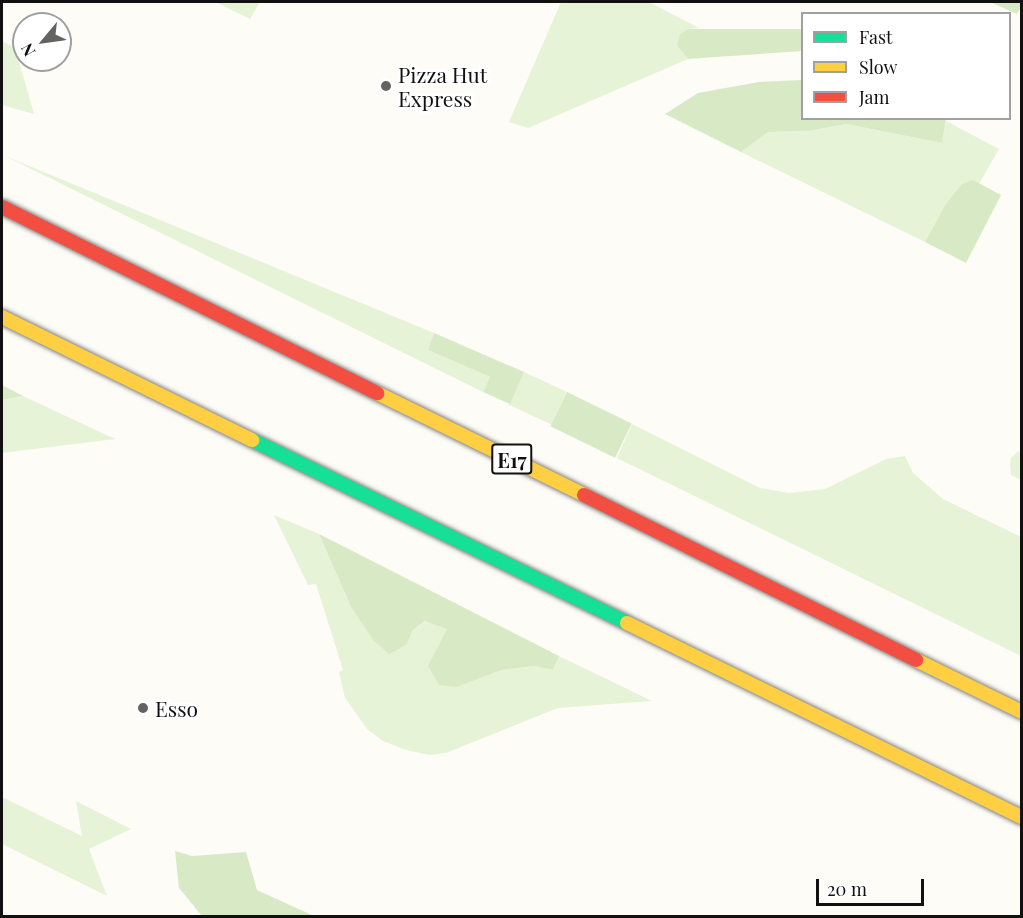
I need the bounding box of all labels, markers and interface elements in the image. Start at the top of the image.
north arrow [12,12,72,72]
legend [801,12,1011,120]
text: Fast [859,25,892,49]
text: N [16,40,40,60]
text: Slow [859,55,897,79]
place label: Pizza Hut Express [398,61,487,111]
marker: Pizza Hut Express [379,79,393,93]
text: Jam [859,85,889,109]
road number: E17 [491,442,533,476]
place label: Esso [155,695,198,721]
marker: Esso [136,701,150,715]
scale bar [819,867,927,905]
text: 20 m [827,877,867,901]

